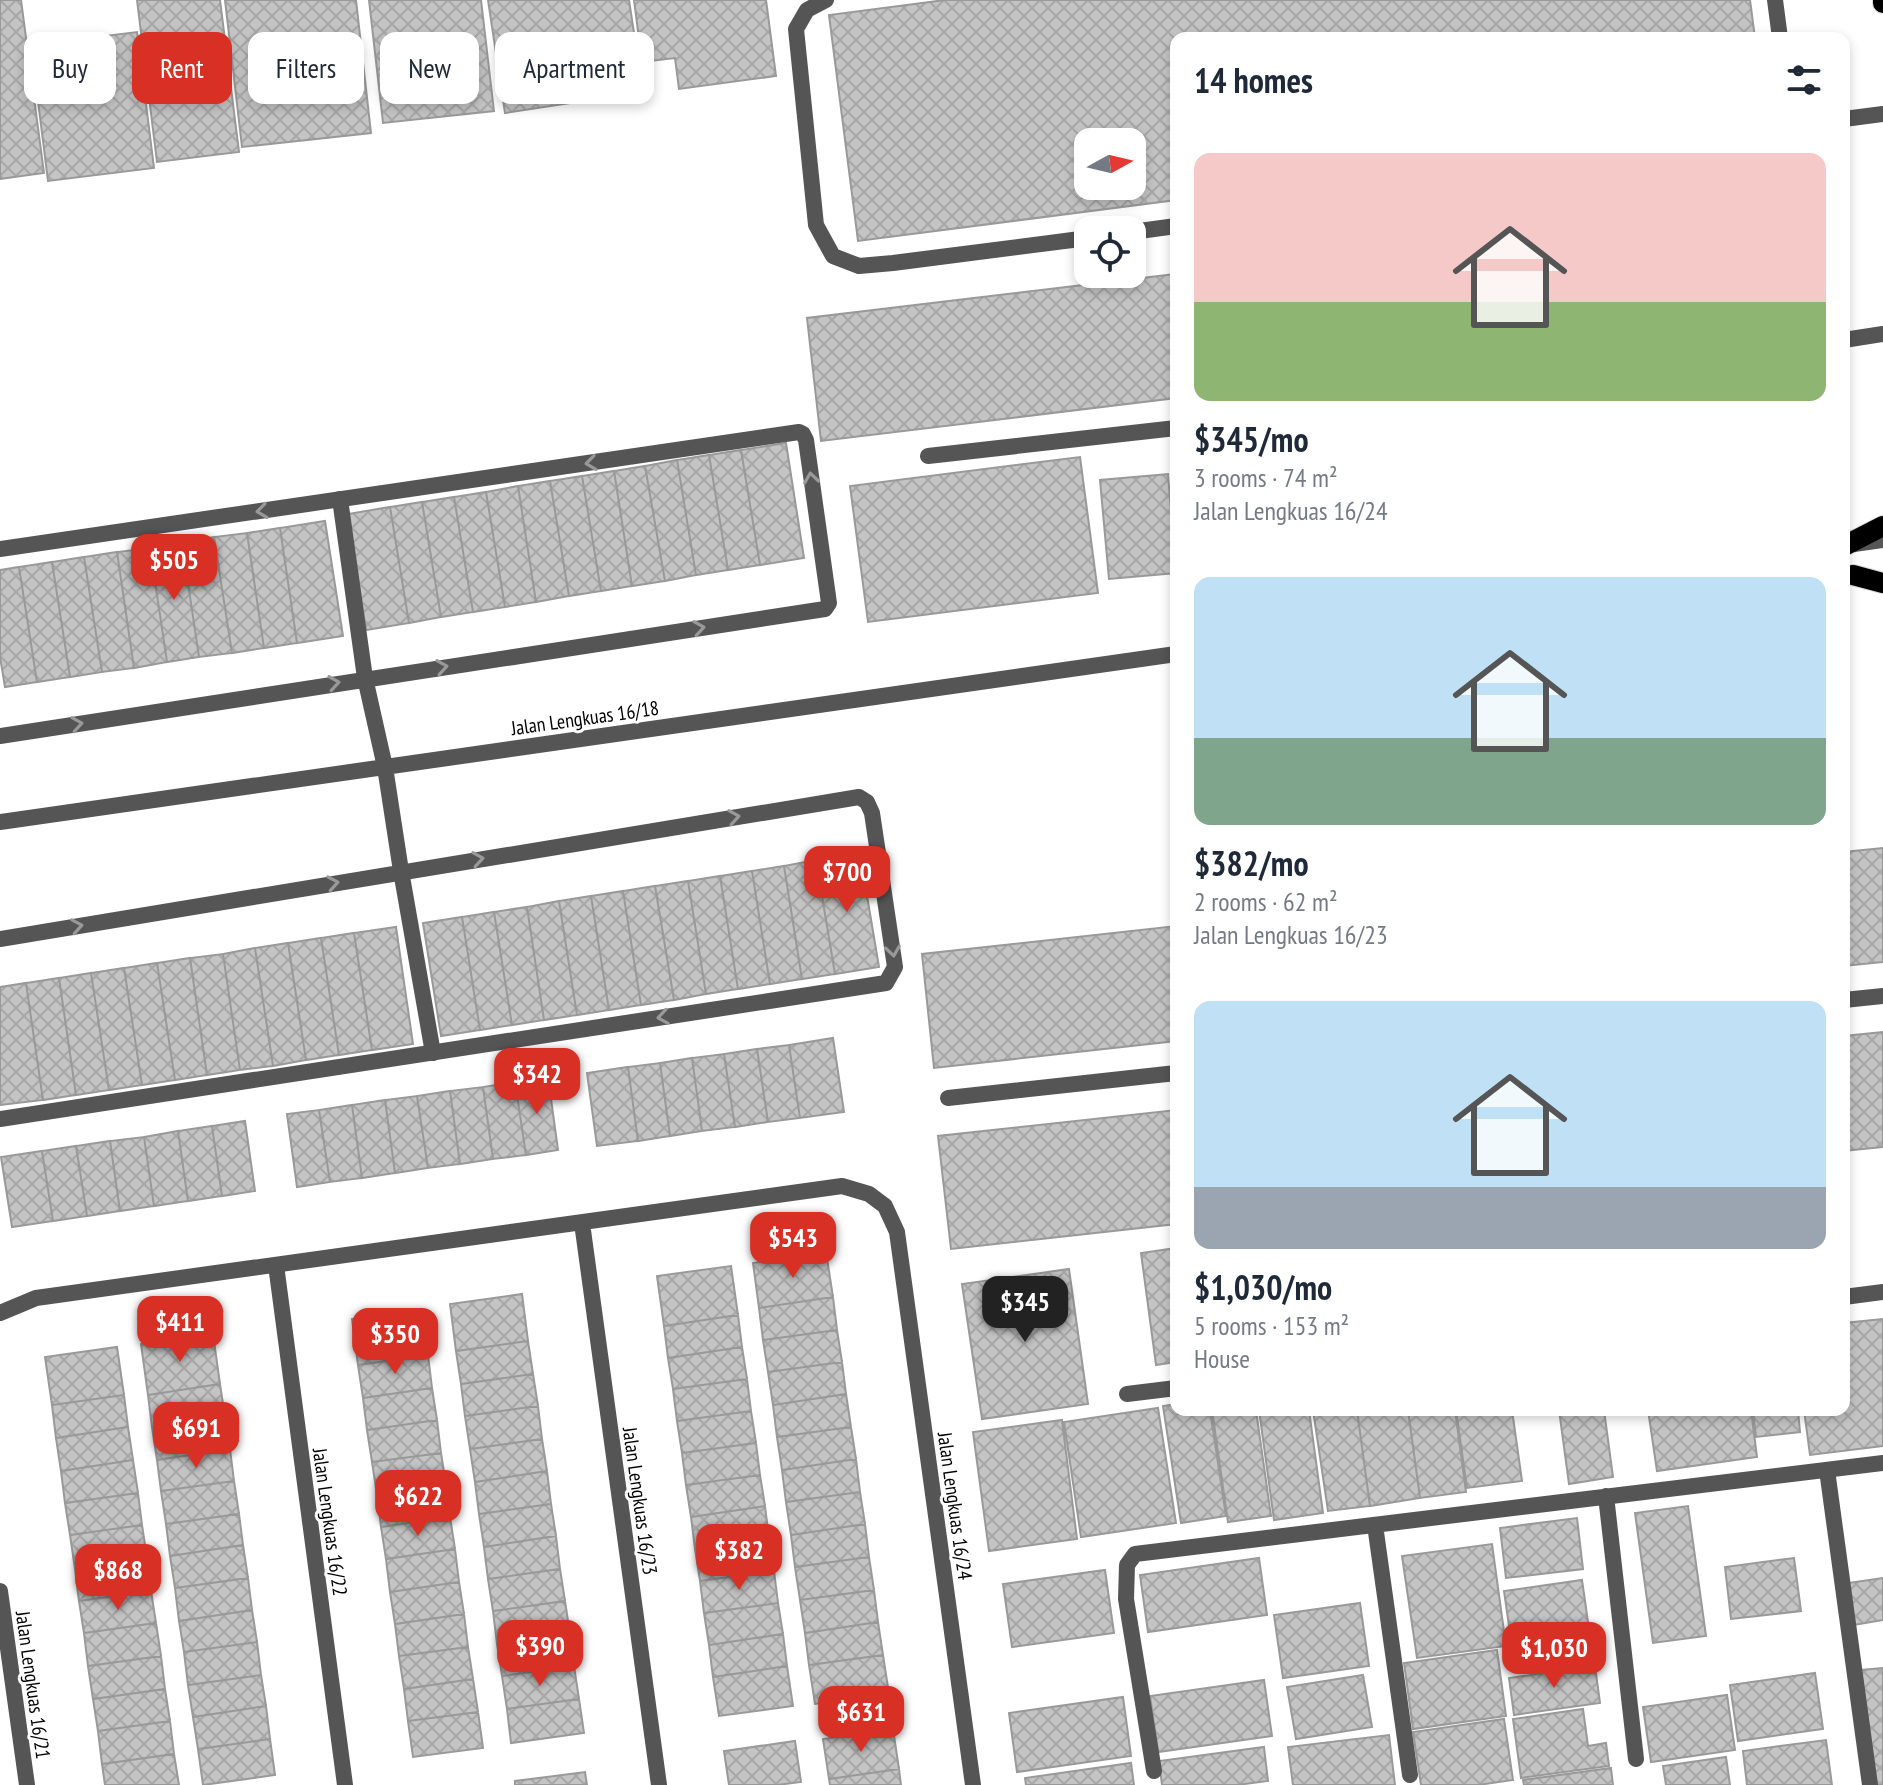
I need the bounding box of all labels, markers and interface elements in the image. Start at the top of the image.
chip: Buy [24,32,116,104]
chip: Rent [132,32,232,104]
chip: Filters [248,32,364,104]
chip: New [380,32,479,104]
chip: Apartment [495,32,654,104]
text: 14 homes [1194,58,1313,102]
icon: filters [1782,58,1826,102]
north arrow [1074,128,1146,200]
map controls [1074,128,1146,288]
icon: home [1438,205,1582,349]
button: locate [1074,216,1146,288]
text: $345/mo [1194,417,1309,461]
one-way arrow [584,454,598,471]
text: 3 rooms · 74 m² [1194,461,1338,494]
one-way arrow [803,471,820,485]
text: Jalan Lengkuas 16/24 [1194,494,1388,527]
one-way arrow [256,502,269,519]
pin: $505 [127,534,221,602]
text: $505 [149,543,199,576]
one-way arrow [693,620,706,637]
icon: home [1438,629,1582,773]
one-way arrow [436,659,449,676]
one-way arrow [327,676,341,693]
street label: Jalan Lengkuas 16/18 [508,695,661,741]
one-way arrow [70,716,84,733]
one-way arrow [728,809,741,826]
text: $382/mo [1194,841,1309,885]
pin: $700 [800,846,894,914]
one-way arrow [471,851,485,868]
text: $700 [822,855,872,888]
one-way arrow [327,875,340,892]
text: 2 rooms · 62 m² [1194,885,1338,918]
one-way arrow [70,918,84,935]
text: Jalan Lengkuas 16/23 [1194,918,1388,951]
one-way arrow [884,944,901,958]
one-way arrow [656,1008,670,1025]
pin: $342 [490,1048,584,1116]
icon: home [1438,1053,1582,1197]
text: $342 [512,1057,562,1090]
pin: $543 [746,1212,840,1280]
text: $543 [768,1221,818,1254]
text: $1,030/mo [1194,1265,1332,1309]
pin: $345 [978,1276,1072,1344]
text: $345 [1000,1285,1050,1318]
pin: $411 [133,1296,227,1364]
text: $411 [155,1305,205,1338]
pin: $350 [348,1308,442,1376]
text: 5 rooms · 153 m² [1194,1309,1349,1342]
text: $350 [370,1317,420,1350]
text: House [1194,1342,1250,1375]
pin: $691 [149,1402,243,1470]
text: $691 [171,1411,221,1444]
street label: Jalan Lengkuas 16/23 [617,1424,663,1577]
street label: Jalan Lengkuas 16/24 [932,1429,978,1582]
street label: Jalan Lengkuas 16/22 [307,1445,353,1598]
pin: $622 [371,1470,465,1538]
text: $622 [393,1479,443,1512]
pin: $382 [692,1524,786,1592]
text: $382 [714,1533,764,1566]
pin: $868 [71,1544,165,1612]
text: $868 [93,1553,143,1586]
street label: Jalan Lengkuas 16/21 [10,1608,56,1761]
pin: $390 [493,1620,587,1688]
pin: $1,030 [1489,1622,1619,1690]
text: $390 [515,1629,565,1662]
text: $1,030 [1520,1631,1588,1664]
pin: $631 [814,1686,908,1754]
text: $631 [836,1695,886,1728]

